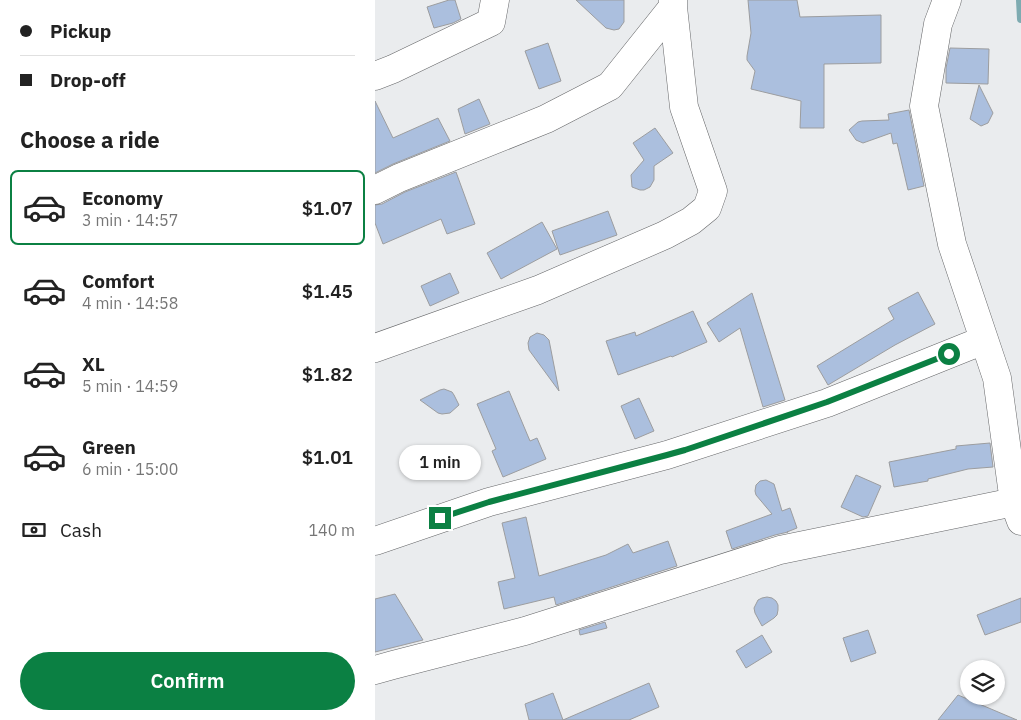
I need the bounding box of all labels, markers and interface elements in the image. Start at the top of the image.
text: Pickup [50,19,111,43]
text: Drop-off [50,68,126,92]
text: Choose a ride [20,125,160,154]
icon: car [22,185,67,230]
text: Economy [82,186,163,210]
text: $1.07 [302,196,353,220]
text: 3 min · 14:57 [82,210,178,230]
icon: car [22,268,67,313]
text: Comfort [82,269,155,293]
text: $1.45 [302,279,353,303]
text: 4 min · 14:58 [82,293,178,313]
route start [938,343,960,365]
icon: car [22,351,67,396]
text: XL [82,352,105,376]
text: $1.82 [302,362,353,386]
text: 5 min · 14:59 [82,376,178,396]
icon: car [22,434,67,479]
text: Green [82,435,136,459]
text: $1.01 [302,445,353,469]
callout: 1 min [399,446,481,480]
text: 1 min [419,452,461,472]
text: 6 min · 15:00 [82,459,178,479]
route end [429,507,451,529]
icon: cash [20,516,48,544]
text: Cash [60,518,102,542]
text: 140 m [308,520,355,540]
button: Confirm [20,652,355,710]
map controls [960,660,1005,705]
button: layers [960,660,1005,705]

